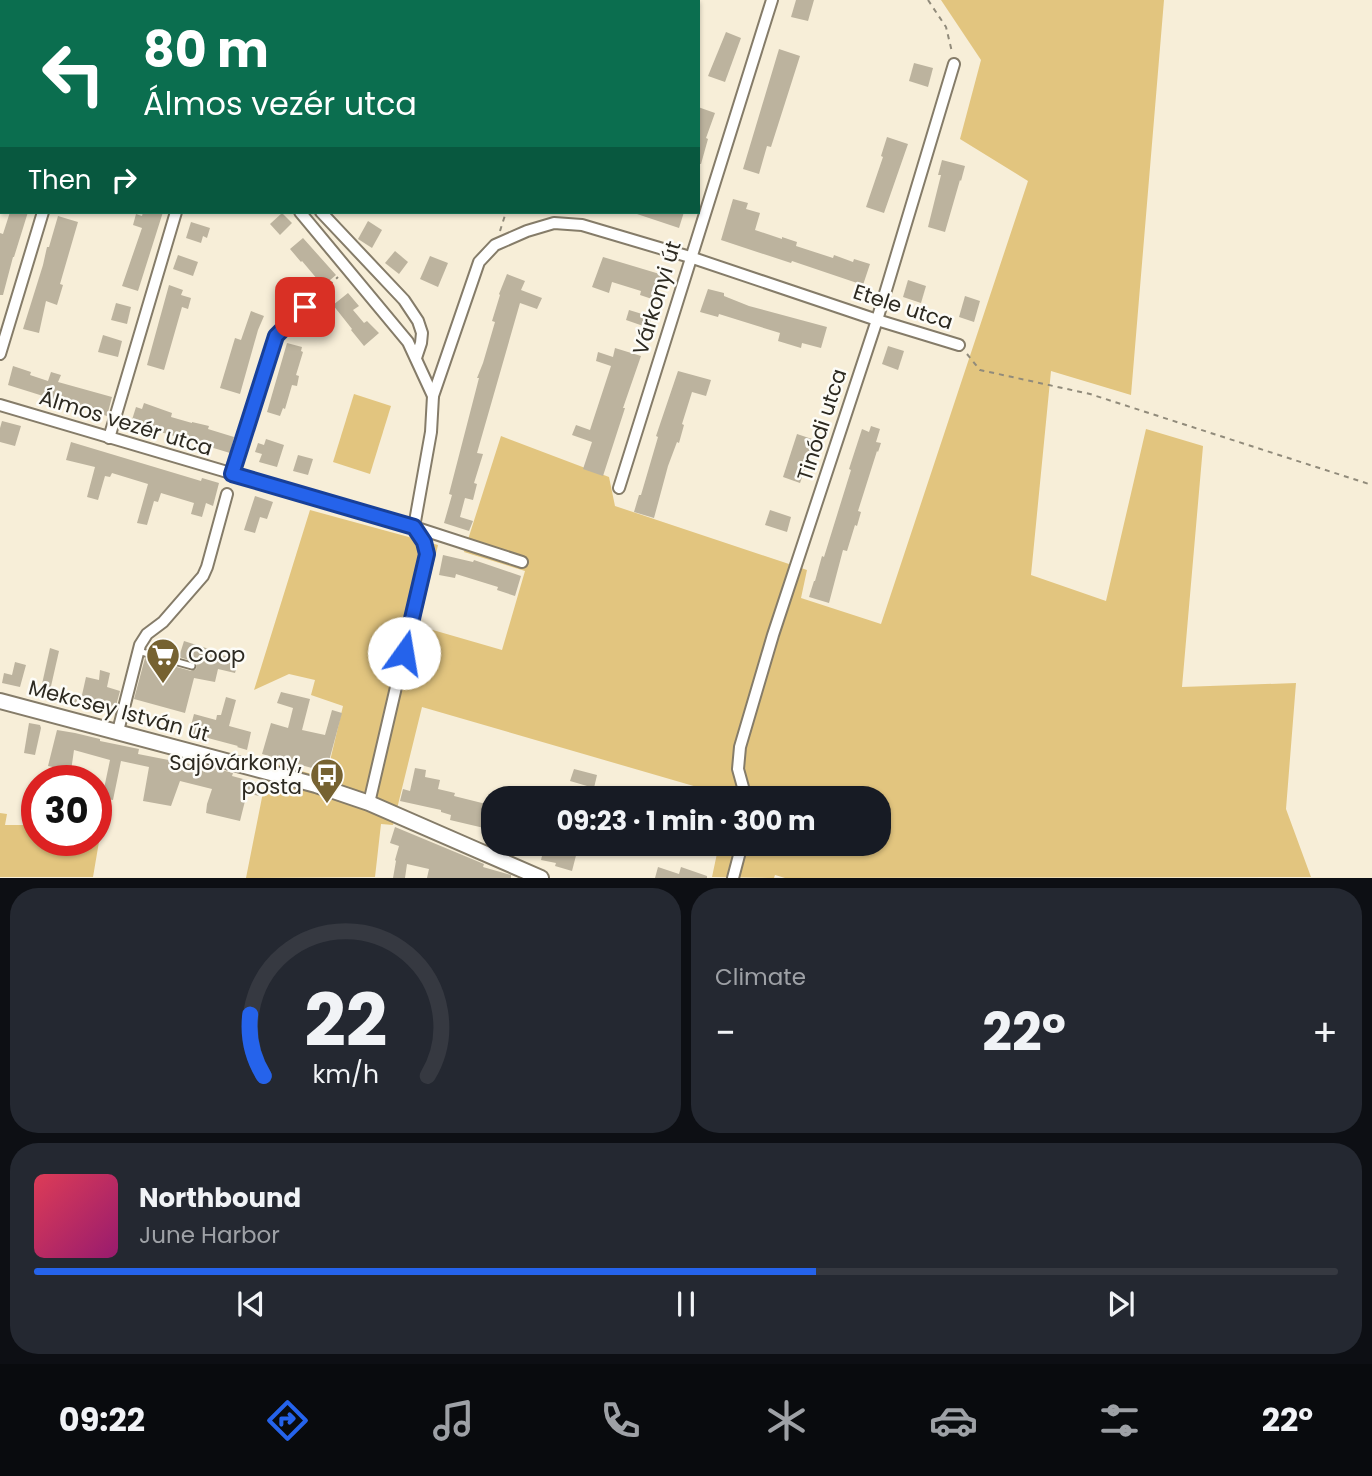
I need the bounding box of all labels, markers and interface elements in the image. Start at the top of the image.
text: 80 m [143,16,269,84]
icon: left [28,28,119,119]
text: Álmos vezér utca [143,81,417,126]
icon: right [105,161,143,199]
text: Then [28,162,91,198]
street label: Várkonyi út [625,237,688,358]
pin [275,277,335,337]
street label: Etele utca [850,277,957,336]
icon: arrive [286,288,324,326]
street label: Tinódi utca [790,365,853,485]
street label: Álmos vezér utca [36,382,216,463]
position arrow [367,616,441,690]
supermarket icon: Coop [144,636,182,685]
place label: Coop [188,640,245,669]
street label: Mekcsey István út [26,672,213,749]
place label: Sajóvárkony, posta [169,748,302,801]
bus stop icon: Sajóvárkony, posta [308,756,346,805]
speed limit sign: 30 [21,765,112,856]
text: 09:23 · 1 min · 300 m [556,803,816,839]
text: Climate [715,961,806,993]
text: 22 [304,971,387,1072]
text: 22° [982,996,1066,1069]
text: − [715,1006,736,1059]
text: + [1312,1006,1338,1059]
text: km/h [312,1057,379,1092]
text: Northbound [139,1180,301,1216]
text: June Harbor [139,1219,280,1251]
icon: previous [232,1285,270,1323]
icon: pause [667,1285,705,1323]
icon: next [1102,1285,1140,1323]
icon: directions [263,1396,312,1445]
icon: music [429,1396,478,1445]
icon: phone [596,1396,645,1445]
icon: climate [762,1396,811,1445]
icon: car [929,1396,978,1445]
icon: filters [1095,1396,1144,1445]
text: 09:22 [59,1397,145,1442]
text: 22° [1262,1397,1313,1442]

